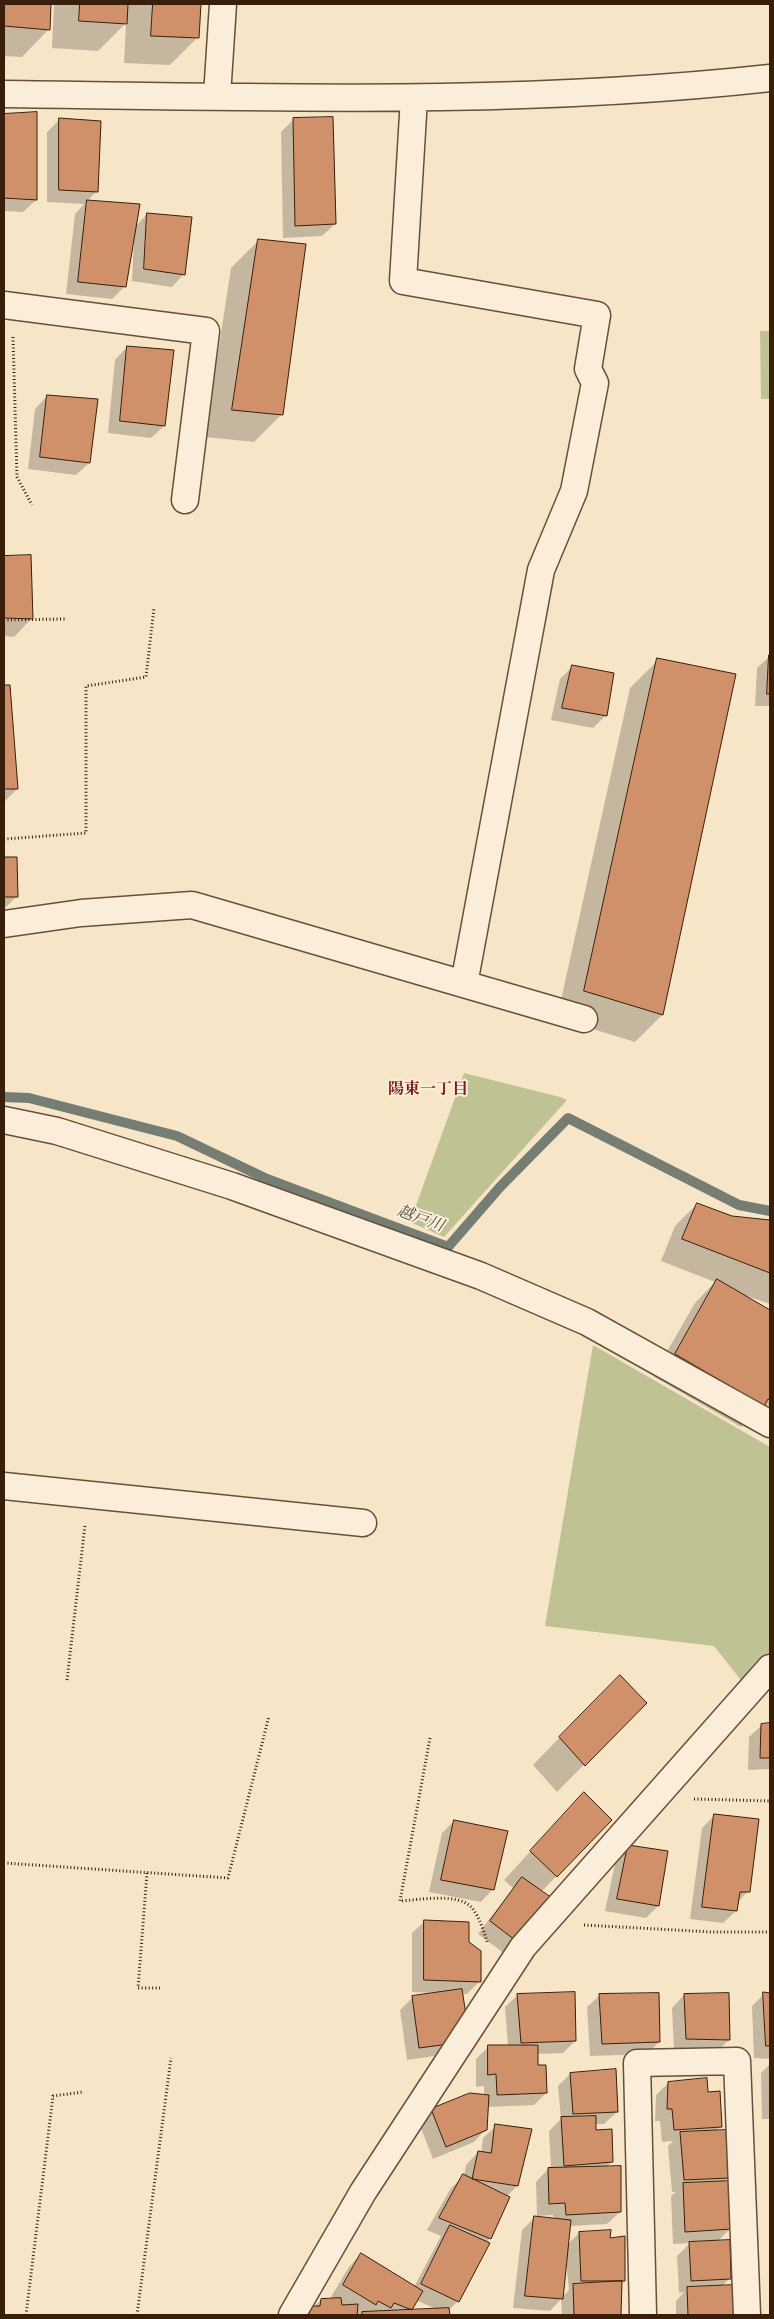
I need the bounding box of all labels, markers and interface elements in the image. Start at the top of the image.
district label: 陽東一丁目 [388,1081,468,1101]
water label: 越戸川 [394,1203,446,1237]

